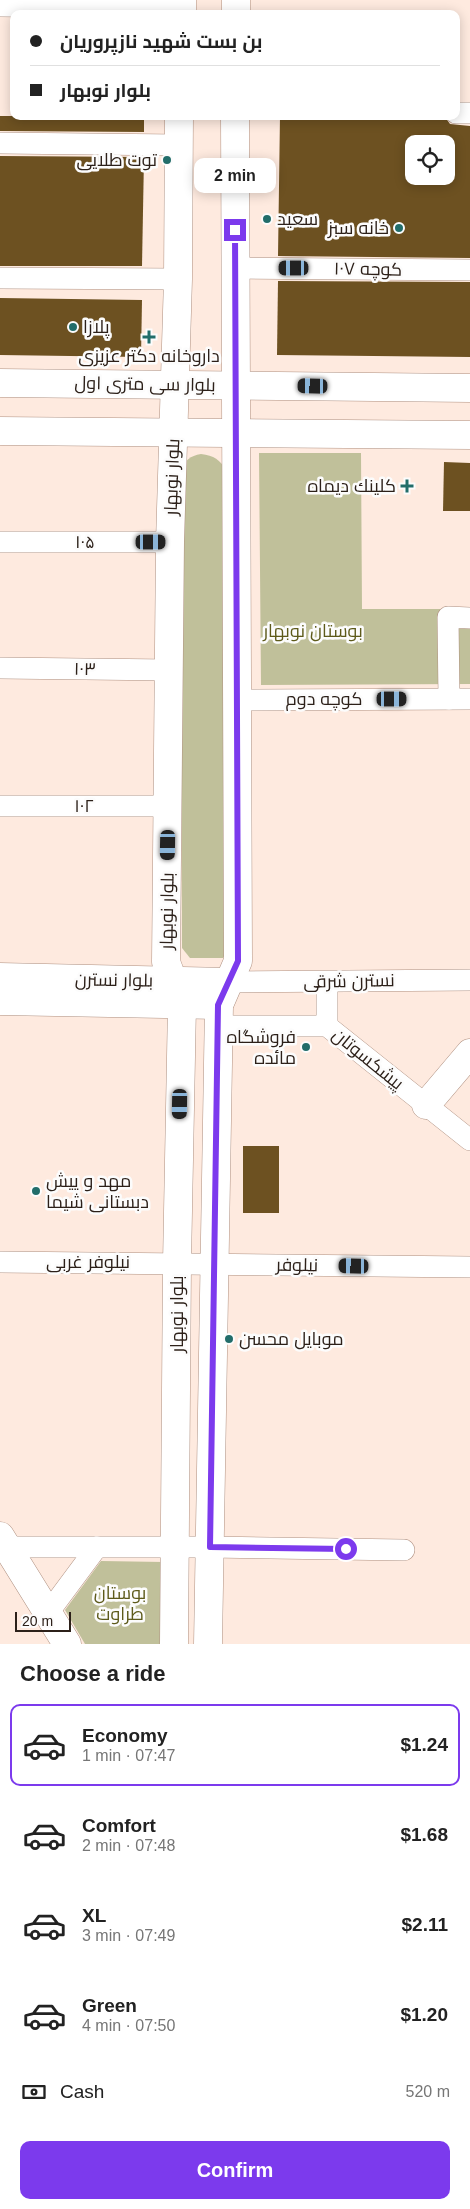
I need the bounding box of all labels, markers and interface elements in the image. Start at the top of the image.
text: بن بست شهید نازپروریان [60,31,262,52]
text: بلوار نوبهار [60,80,151,101]
map controls [405,135,455,185]
button: locate [405,135,455,185]
place label: توت طلایی [76,150,157,171]
marker: توت طلایی [161,154,173,166]
callout: 2 min [194,158,276,192]
text: 2 min [214,167,256,184]
place label: سعید [277,209,318,229]
marker: سعید [261,213,273,225]
place label: خانه سبز [327,218,389,239]
route end [224,219,246,241]
marker: خانه سبز [393,222,405,234]
street label: کوچه ۱۰۷ [334,258,402,282]
car [279,261,309,276]
place label: پلازا [83,317,110,339]
marker: پلازا [67,321,79,333]
marker: داروخانه دکتر عزیزی [143,331,155,343]
place label: داروخانه دکتر عزیزی [78,346,220,367]
street label: بلوار سی متری اول [74,373,216,396]
car [297,378,328,394]
street label: بلوار نوبهار [161,438,184,517]
place label: كلينك ديماه [307,476,396,496]
marker: كلينك ديماه [400,479,414,493]
street label: ۱۰۵ [75,532,95,552]
car [136,535,166,550]
park label: بوستان نوبهار [262,621,363,642]
street label: ۱۰۳ [74,659,96,679]
street label: کوچه دوم [286,689,362,711]
car [377,692,407,707]
street label: ۱۰۲ [74,796,94,816]
car [160,830,175,860]
street label: بلوار نوبهار [156,872,179,951]
street label: بلوار نسترن [75,969,153,992]
street label: نسترن شرقی [303,970,395,993]
street label: پیشکسوتان [327,1024,408,1095]
place label: فروشگاه مائده [226,1027,296,1068]
marker: فروشگاه مائده [300,1041,312,1053]
car [172,1089,187,1119]
place label: مهد و پیش دبستانی شیما [46,1171,149,1213]
marker: مهد و پیش دبستانی شیما [30,1185,42,1197]
street label: نیلوفر غربی [46,1252,130,1273]
street label: نیلوفر [275,1255,318,1276]
car [338,1258,369,1274]
street label: بلوار نوبهار [167,1275,188,1354]
place label: موبایل محسن [239,1329,344,1350]
marker: موبایل محسن [223,1333,235,1345]
route start [335,1538,357,1560]
park label: بوستان طراوت [94,1583,146,1625]
scale bar [15,1609,71,1632]
text: 20 m [22,1613,53,1629]
text: Choose a ride [20,1661,165,1686]
icon: car [22,1723,67,1768]
text: Economy [82,1725,168,1746]
text: $1.24 [400,1734,448,1755]
text: 1 min · 07:47 [82,1747,175,1764]
icon: car [22,1813,67,1858]
text: Comfort [82,1815,156,1836]
text: $1.68 [400,1824,448,1845]
text: 2 min · 07:48 [82,1837,175,1854]
icon: car [22,1903,67,1948]
text: XL [82,1905,106,1926]
text: $2.11 [402,1914,448,1935]
text: 3 min · 07:49 [82,1927,175,1944]
icon: car [22,1993,67,2038]
text: Green [82,1995,137,2016]
text: $1.20 [400,2004,448,2025]
text: 4 min · 07:50 [82,2017,175,2034]
icon: cash [20,2078,48,2106]
text: Cash [60,2081,104,2102]
text: 520 m [406,2083,450,2100]
button: Confirm [20,2141,450,2199]

